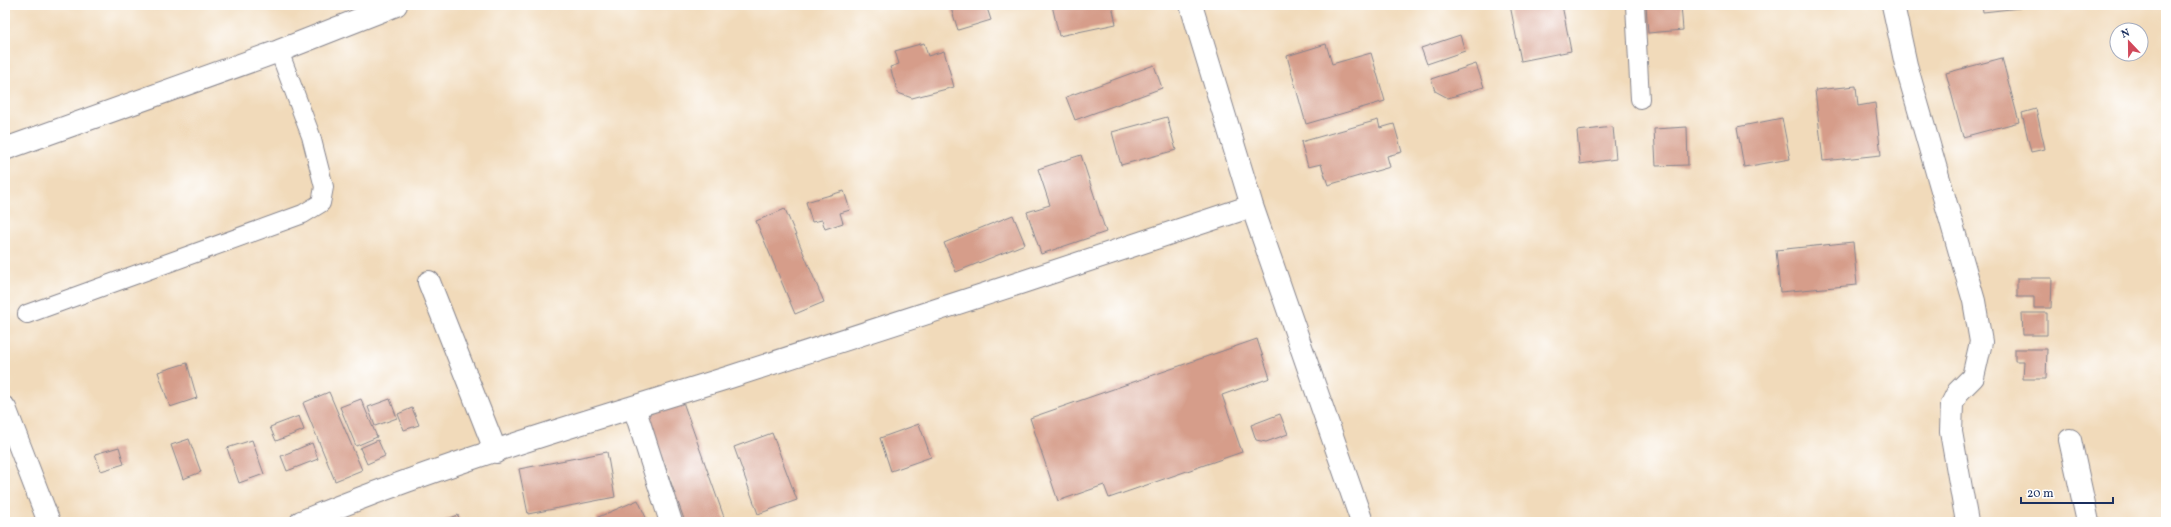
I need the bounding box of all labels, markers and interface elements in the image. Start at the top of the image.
north arrow [2109,22,2149,62]
text: N [2119,26,2132,43]
scale bar [2021,479,2113,505]
text: 20 m [2027,486,2054,502]

